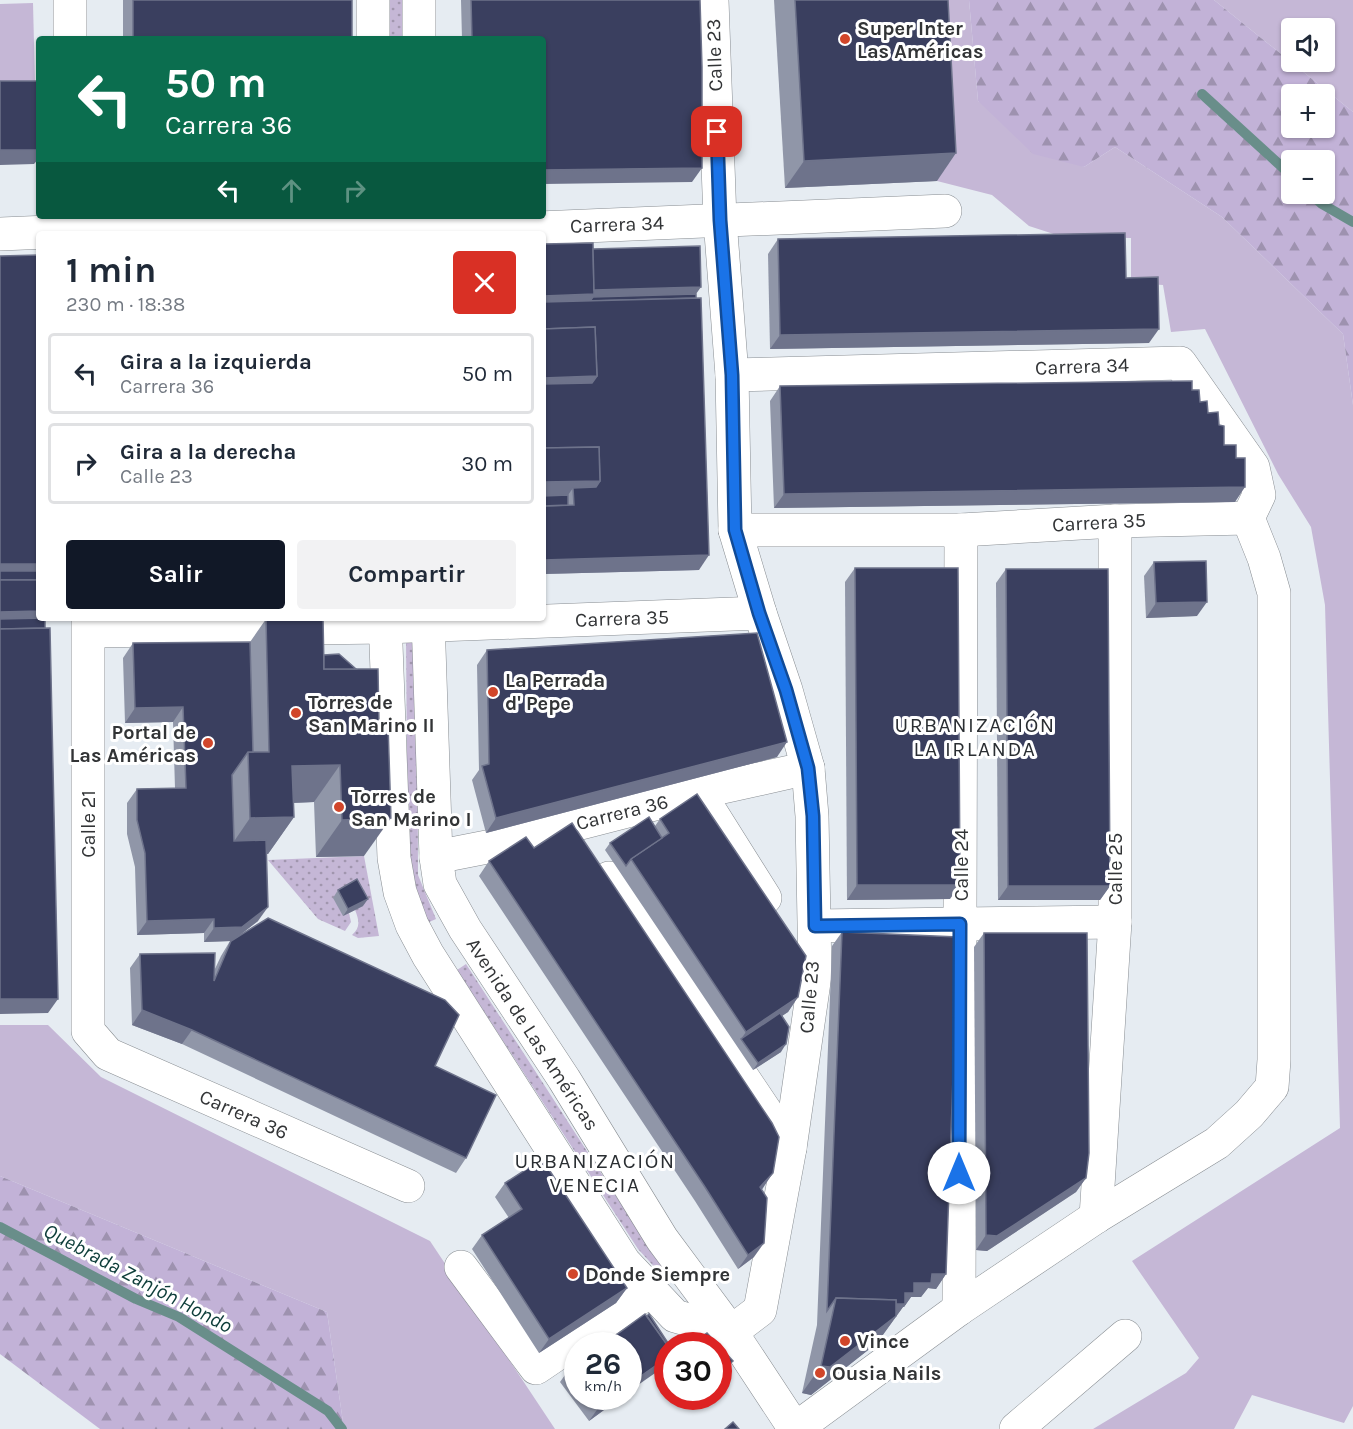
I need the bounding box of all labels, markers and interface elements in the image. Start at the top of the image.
place label: Super Inter Las Américas [857,17,984,63]
street label: Calle 23 [702,18,727,92]
map controls [1281,18,1335,204]
button: sound [1281,18,1335,72]
marker: Super Inter Las Américas [838,32,852,46]
text: 50 m [165,58,267,108]
icon: left [66,60,144,138]
button: + [1281,84,1335,138]
pin [691,106,742,157]
text: Carrera 36 [165,109,292,141]
icon: arrive [700,115,733,148]
button: − [1281,150,1335,204]
icon: left [212,174,245,207]
icon: ahead [275,174,308,207]
icon: right [338,174,371,207]
street label: Carrera 34 [570,211,664,238]
text: 1 min [66,249,156,291]
button: close [453,251,516,314]
text: 230 m · 18:38 [66,293,185,316]
text: Gira a la izquierda [120,349,312,375]
street label: Carrera 34 [1035,353,1129,380]
icon: left [69,357,102,390]
text: 50 m [462,361,513,387]
text: Carrera 36 [120,375,214,398]
text: Gira a la derecha [120,439,296,465]
icon: right [69,447,102,480]
text: 30 m [461,451,513,477]
text: Calle 23 [120,465,193,488]
street label: Carrera 35 [1051,509,1147,536]
button: Salir [66,540,285,609]
button: Compartir [297,540,516,609]
street label: Carrera 35 [575,605,669,632]
place label: La Perrada d' Pepe [505,669,605,715]
marker: La Perrada d' Pepe [486,685,500,699]
place label: Torres de San Marino II [308,691,435,737]
marker: Torres de San Marino II [289,706,303,720]
district label: URBANIZACIÓN LA IRLANDA [894,713,1056,761]
place label: Portal de Las Américas [69,721,196,767]
marker: Portal de Las Américas [201,736,215,750]
place label: Torres de San Marino I [351,785,472,831]
street label: Calle 21 [77,790,100,858]
street label: Carrera 36 [574,790,671,835]
marker: Torres de San Marino I [332,800,346,814]
street label: Calle 24 [950,829,973,901]
street label: Calle 25 [1104,833,1127,905]
street label: Avenida de Las Américas [462,934,603,1135]
street label: Calle 23 [795,960,824,1034]
street label: Carrera 36 [196,1085,292,1144]
position arrow [927,1141,991,1205]
district label: URBANIZACIÓN VENECIA [514,1149,676,1197]
water label: Quebrada Zanjón Hondo [40,1218,237,1338]
place label: Donde Siempre [585,1263,730,1286]
marker: Donde Siempre [566,1267,580,1281]
place label: Vince [857,1330,909,1353]
speed limit sign: 30 [654,1332,732,1410]
marker: Vince [838,1334,852,1348]
text: 26 [585,1346,621,1382]
place label: Ousia Nails [832,1362,941,1385]
marker: Ousia Nails [813,1366,827,1380]
text: km/h [584,1377,622,1395]

